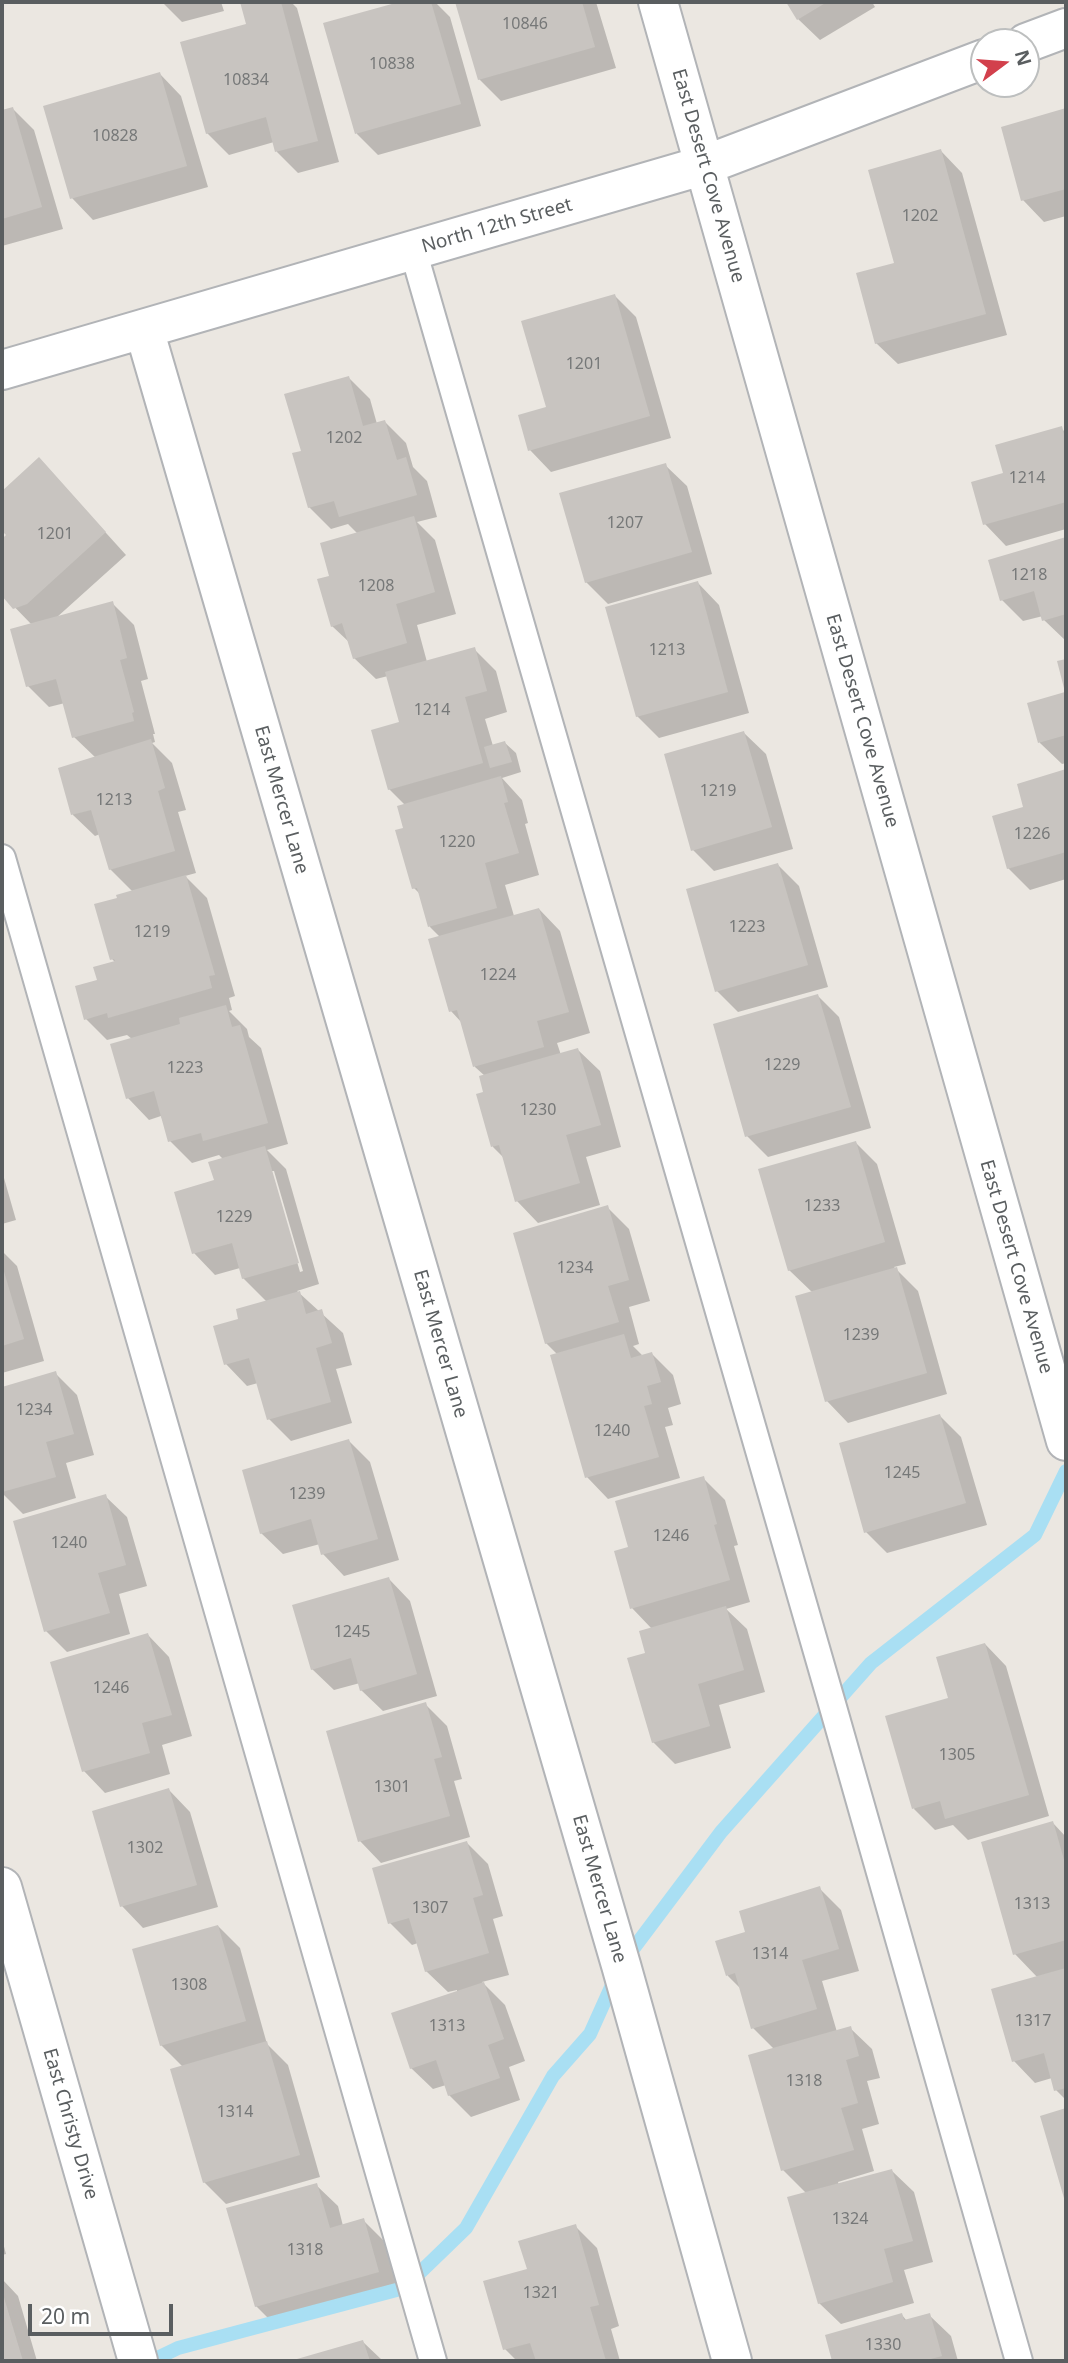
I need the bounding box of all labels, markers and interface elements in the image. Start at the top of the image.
house number: 10846 [502,14,548,34]
north arrow [970,28,1040,98]
text: N [1009,47,1038,69]
house number: 10838 [369,54,415,74]
street label: East Desert Cove Avenue [667,66,749,286]
house number: 10834 [223,70,269,90]
house number: 10828 [92,126,138,146]
street label: North 12th Street [419,194,575,258]
house number: 1202 [902,206,938,226]
house number: 1201 [566,354,602,374]
house number: 1202 [326,428,362,448]
house number: 1214 [1009,468,1045,488]
house number: 1207 [607,513,643,533]
house number: 1201 [37,524,73,544]
house number: 1218 [1011,565,1047,585]
house number: 1208 [358,576,394,596]
street label: East Desert Cove Avenue [821,611,903,831]
house number: 1213 [649,640,685,660]
house number: 1214 [414,700,450,720]
street label: East Mercer Lane [249,723,313,877]
house number: 1219 [700,781,736,801]
house number: 1213 [96,790,132,810]
house number: 1226 [1014,824,1050,844]
house number: 1220 [439,832,475,852]
house number: 1223 [729,917,765,937]
house number: 1219 [134,922,170,942]
house number: 1224 [480,965,516,985]
house number: 1229 [764,1055,800,1075]
house number: 1223 [167,1058,203,1078]
house number: 1230 [520,1100,556,1120]
street label: East Desert Cove Avenue [975,1157,1057,1377]
house number: 1233 [804,1196,840,1216]
house number: 1229 [216,1207,252,1227]
house number: 1234 [557,1258,593,1278]
street label: East Mercer Lane [408,1267,472,1421]
house number: 1239 [843,1325,879,1345]
house number: 1234 [16,1400,52,1420]
house number: 1240 [594,1421,630,1441]
house number: 1245 [884,1463,920,1483]
house number: 1239 [289,1484,325,1504]
house number: 1246 [653,1526,689,1546]
house number: 1240 [51,1533,87,1553]
house number: 1245 [334,1622,370,1642]
house number: 1246 [93,1678,129,1698]
house number: 1305 [939,1745,975,1765]
house number: 1301 [374,1777,410,1797]
street label: East Mercer Lane [567,1812,631,1966]
house number: 1302 [127,1838,163,1858]
house number: 1313 [1014,1894,1050,1914]
house number: 1307 [412,1898,448,1918]
house number: 1314 [752,1944,788,1964]
house number: 1308 [171,1975,207,1995]
house number: 1317 [1015,2011,1051,2031]
house number: 1313 [429,2016,465,2036]
street label: East Christy Drive [38,2046,102,2202]
house number: 1318 [786,2071,822,2091]
house number: 1314 [217,2102,253,2122]
house number: 1324 [832,2209,868,2229]
house number: 1318 [287,2240,323,2260]
house number: 1321 [523,2283,559,2303]
scale bar [32,2290,177,2334]
text: 20 m [41,2302,90,2330]
house number: 1330 [865,2335,901,2355]

